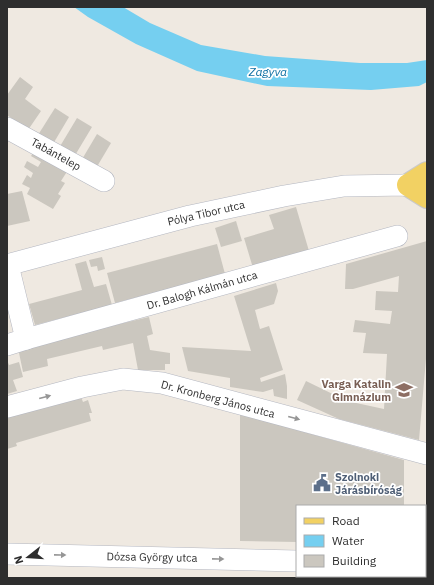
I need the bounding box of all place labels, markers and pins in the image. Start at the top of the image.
place label: Varga Katalin Gimnázium [322,377,391,404]
school or university icon: Varga Katalin Gimnázium [394,380,414,400]
place label: Szolnoki Járásbíróság [335,470,403,497]
public building icon: Szolnoki Járásbíróság [312,473,332,493]

